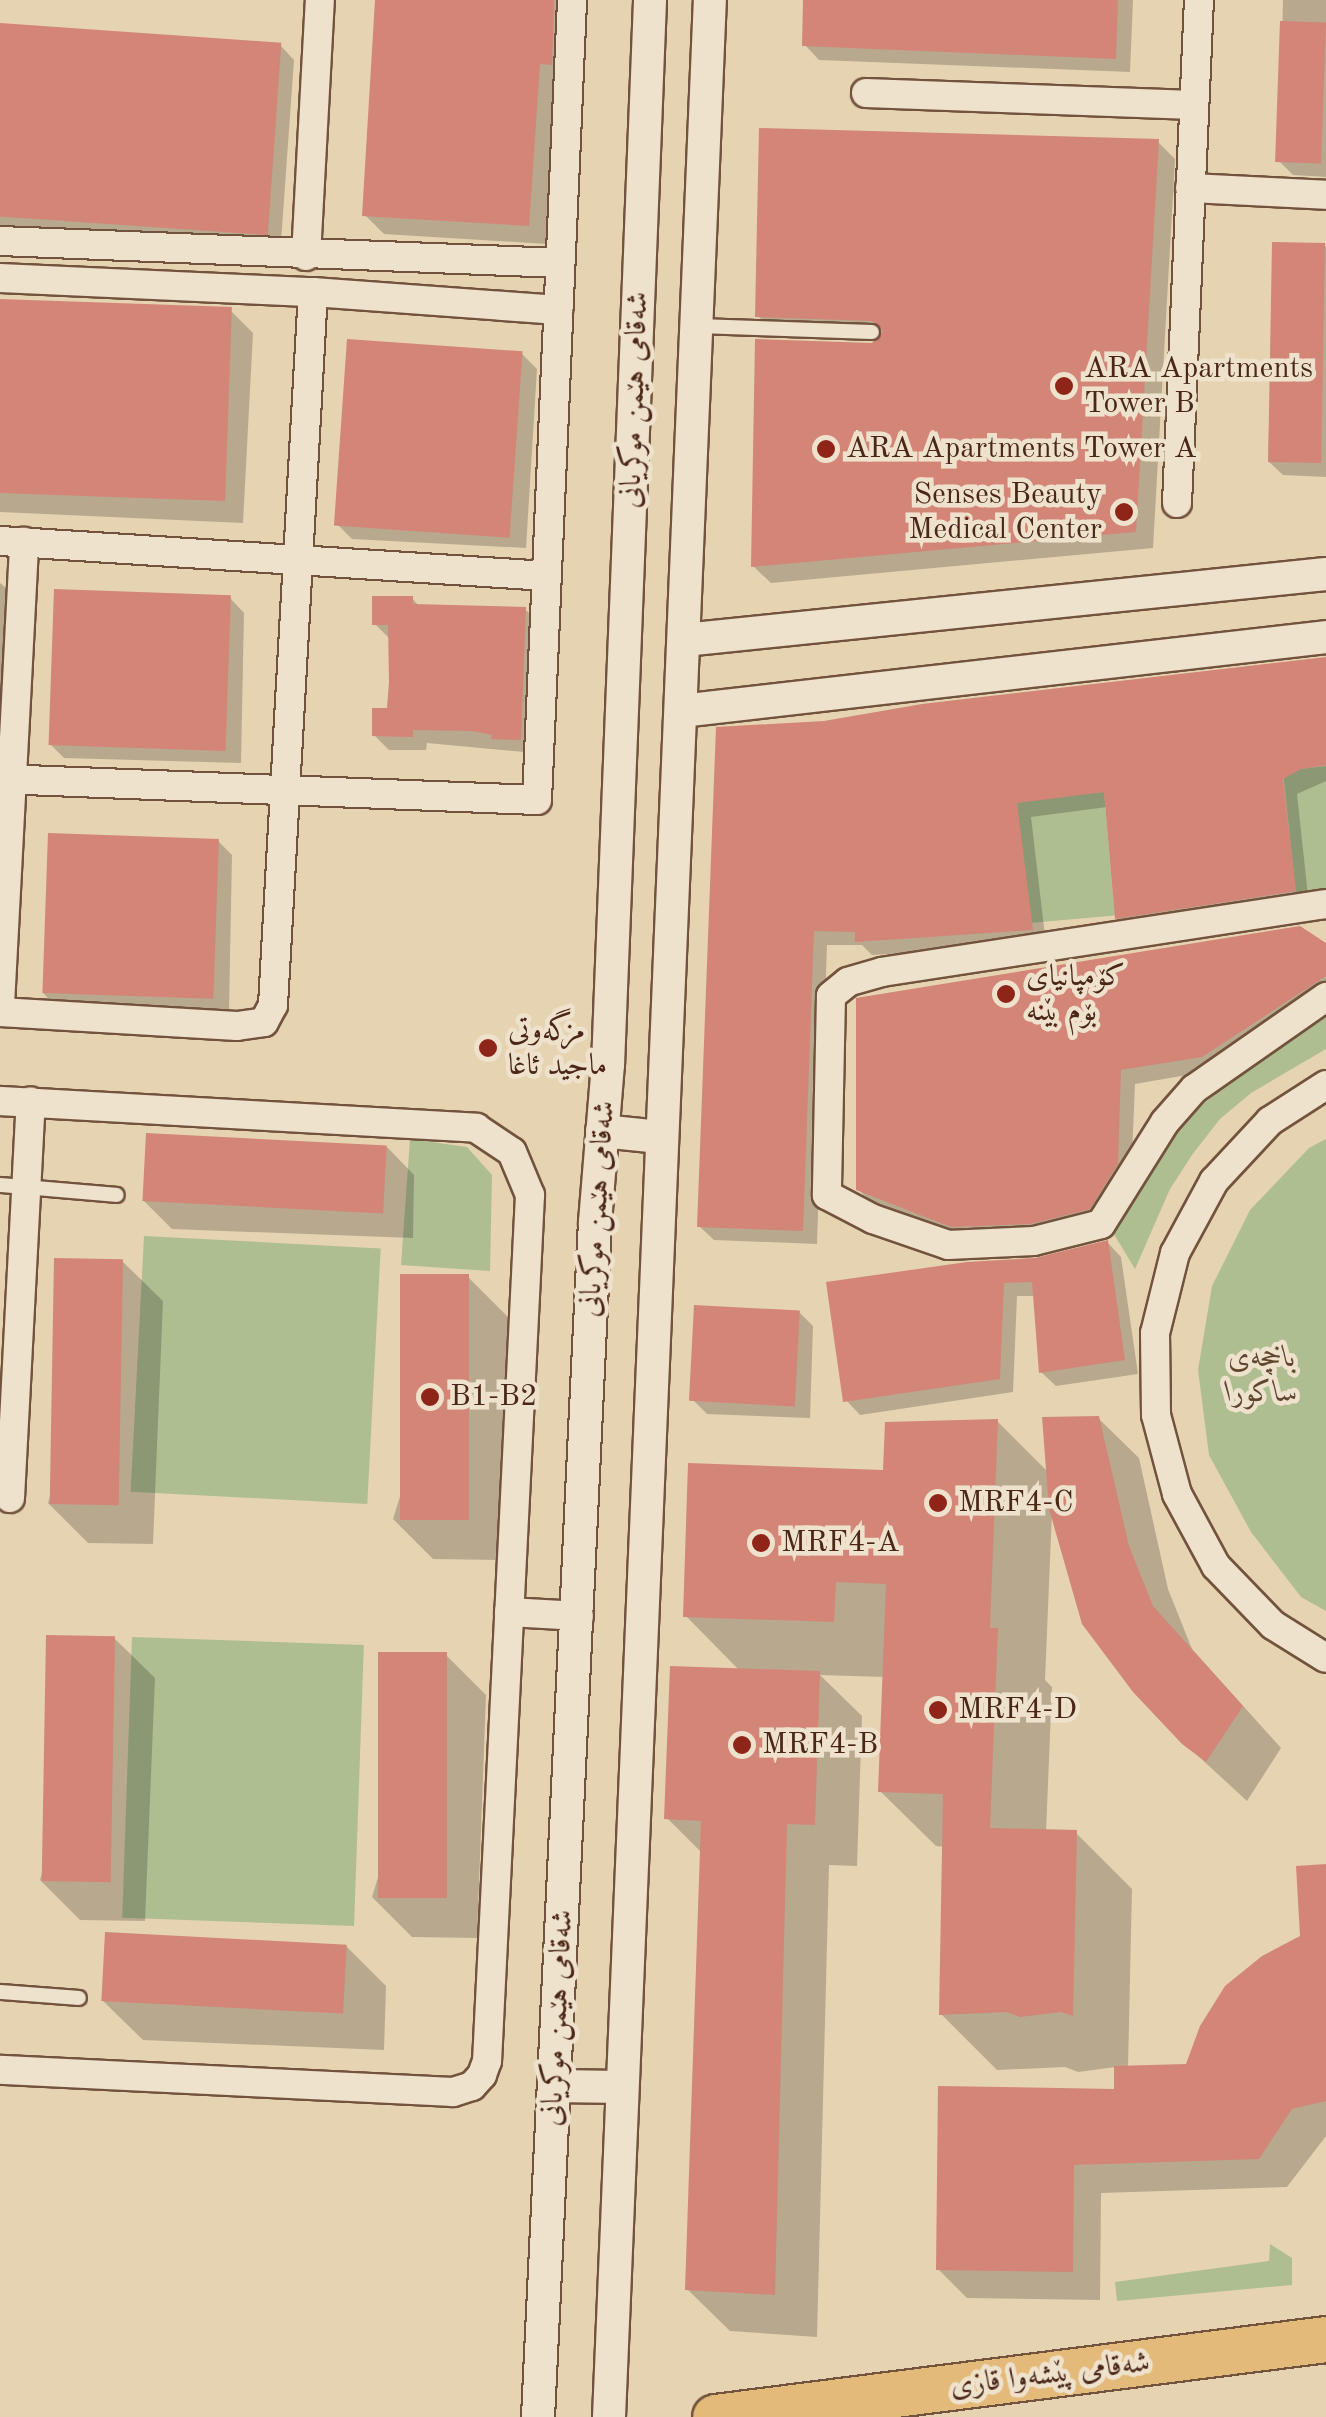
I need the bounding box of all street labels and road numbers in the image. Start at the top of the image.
street label: شەقامی هێمن موکریانی [613,291,657,509]
street label: شەقامی هێمن موکریانی [572,1100,624,1318]
street label: شەقامی هێمن موکریانی [534,1909,582,2127]
street label: شەقامی پێشەوا قازی [948,2345,1152,2405]

